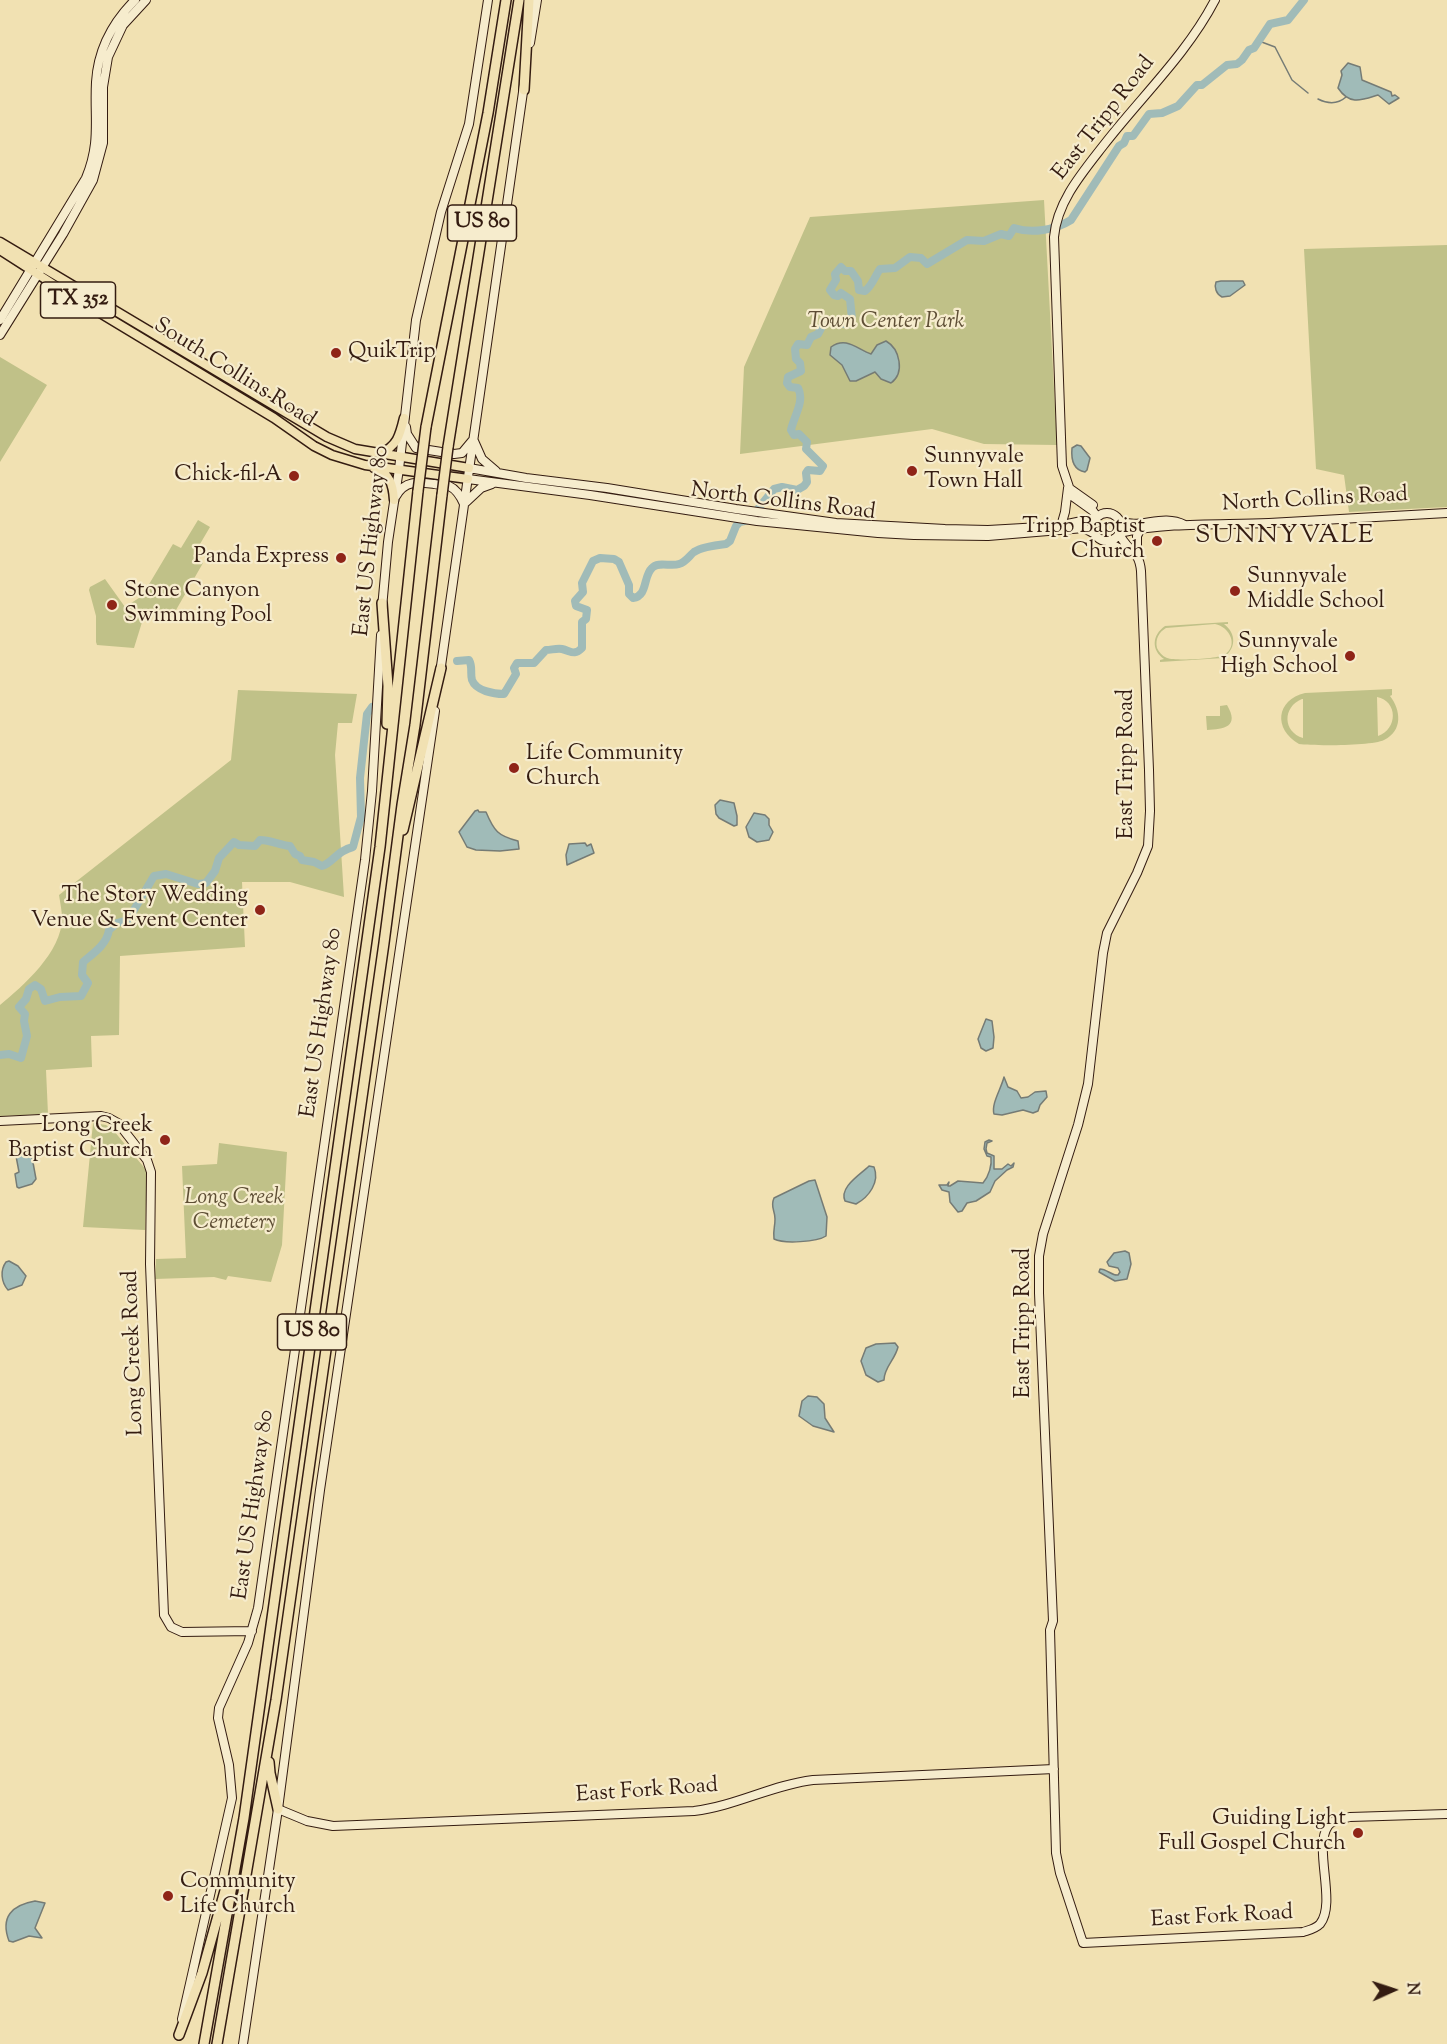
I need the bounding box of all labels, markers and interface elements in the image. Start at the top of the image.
street label: East Tripp Road [1048,52,1162,186]
road number: US 80 [448,205,516,241]
road number: TX 352 [40,282,116,318]
park label: Town Center Park [808,310,964,336]
street label: South Collins Road [148,313,320,435]
place label: QuikTrip [348,340,436,366]
marker: QuikTrip [329,346,343,360]
street label: East US Highway 80 [350,444,396,638]
place label: Sunnyvale Town Hall [924,445,1024,496]
place label: Chick-fil-A [174,463,282,489]
marker: Sunnyvale Town Hall [905,464,919,478]
marker: Chick-fil-A [287,469,301,483]
street label: North Collins Road [689,479,877,527]
street label: North Collins Road [1221,483,1409,519]
place label: Tripp Baptist Church [1022,515,1145,566]
district label: SUNNYVALE [1195,522,1375,554]
marker: Tripp Baptist Church [1150,534,1164,548]
place label: Panda Express [194,545,329,571]
marker: Panda Express [334,551,348,565]
place label: Sunnyvale Middle School [1247,565,1385,616]
place label: Stone Canyon Swimming Pool [124,579,272,630]
marker: Sunnyvale Middle School [1228,584,1242,598]
marker: Stone Canyon Swimming Pool [105,598,119,612]
place label: Sunnyvale High School [1220,630,1338,682]
marker: Sunnyvale High School [1343,649,1357,663]
street label: East Tripp Road [1115,689,1141,839]
place label: Life Community Church [526,742,683,794]
marker: Life Community Church [507,761,521,775]
place label: The Story Wedding Venue & Event Center [31,884,248,936]
marker: The Story Wedding Venue & Event Center [253,903,267,917]
street label: East US Highway 80 [297,926,349,1120]
place label: Long Creek Baptist Church [8,1114,153,1166]
marker: Long Creek Baptist Church [158,1133,172,1147]
park label: Long Creek Cemetery [184,1186,284,1238]
street label: East Tripp Road [1012,1248,1038,1398]
street label: Long Creek Road [119,1270,151,1436]
road number: US 80 [278,1314,346,1350]
street label: East US Highway 80 [229,1408,281,1602]
street label: East Fork Road [575,1774,719,1810]
place label: Guiding Light Full Gospel Church [1159,1807,1346,1858]
marker: Guiding Light Full Gospel Church [1351,1826,1365,1840]
place label: Community Life Church [180,1870,296,1922]
marker: Community Life Church [161,1889,175,1903]
street label: East Fork Road [1150,1901,1294,1935]
north arrow [1363,1960,1423,2020]
text: N [1400,1982,1423,1996]

